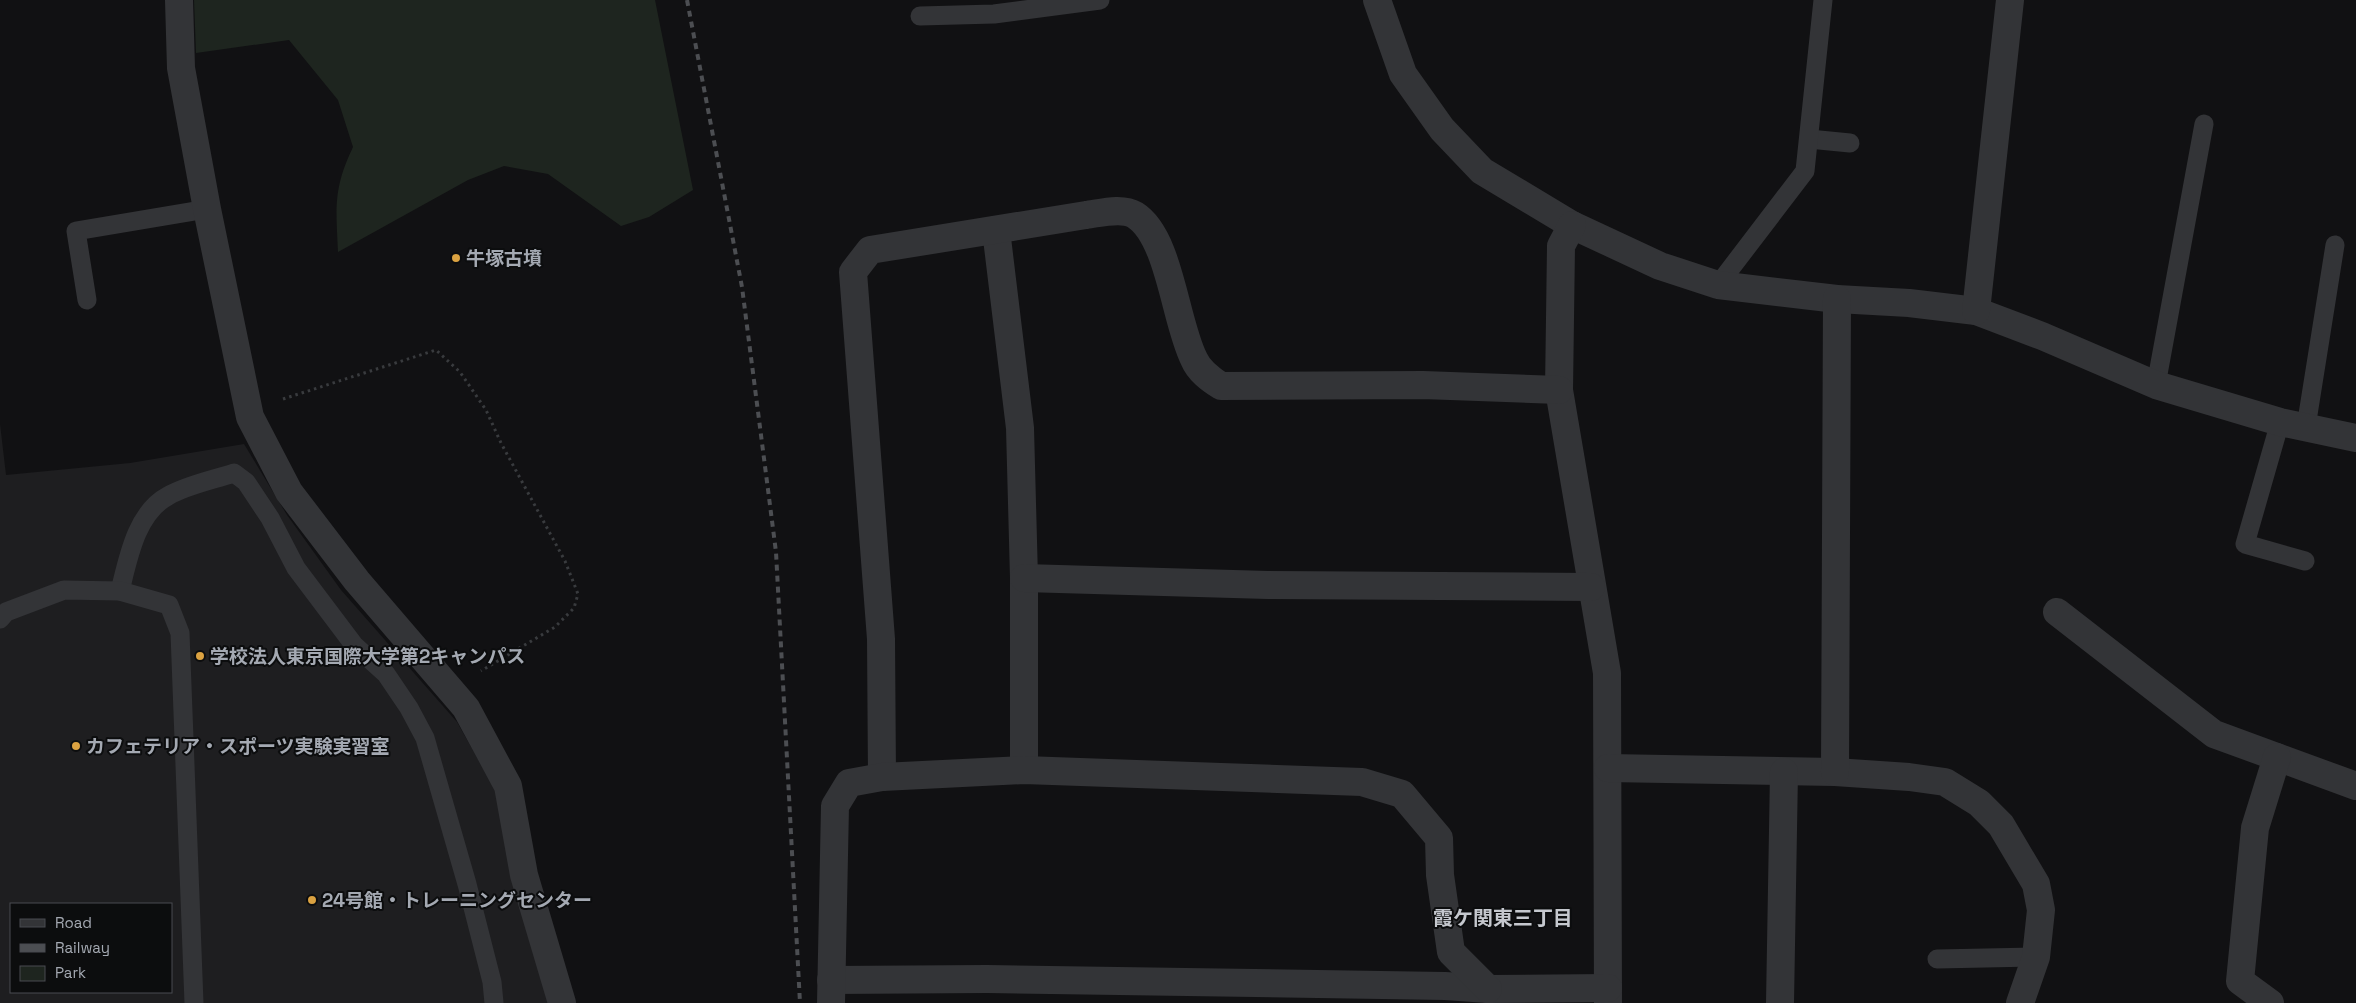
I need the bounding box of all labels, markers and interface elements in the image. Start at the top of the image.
place label: 牛塚古墳 [466,246,542,271]
marker: 牛塚古墳 [450,252,462,264]
place label: 学校法人東京国際大学第2キャンパス [210,644,525,669]
marker: 学校法人東京国際大学第2キャンパス [194,650,206,662]
place label: カフェテリア・スポーツ実験実習室 [86,734,390,759]
marker: カフェテリア・スポーツ実験実習室 [70,740,82,752]
place label: 24号館・トレーニングセンター [322,888,592,913]
marker: 24号館・トレーニングセンター [306,894,318,906]
legend [10,903,172,993]
district label: 霞ケ関東三丁目 [1433,905,1573,931]
text: Road [55,913,92,932]
text: Railway [55,938,110,957]
text: Park [55,963,86,982]

